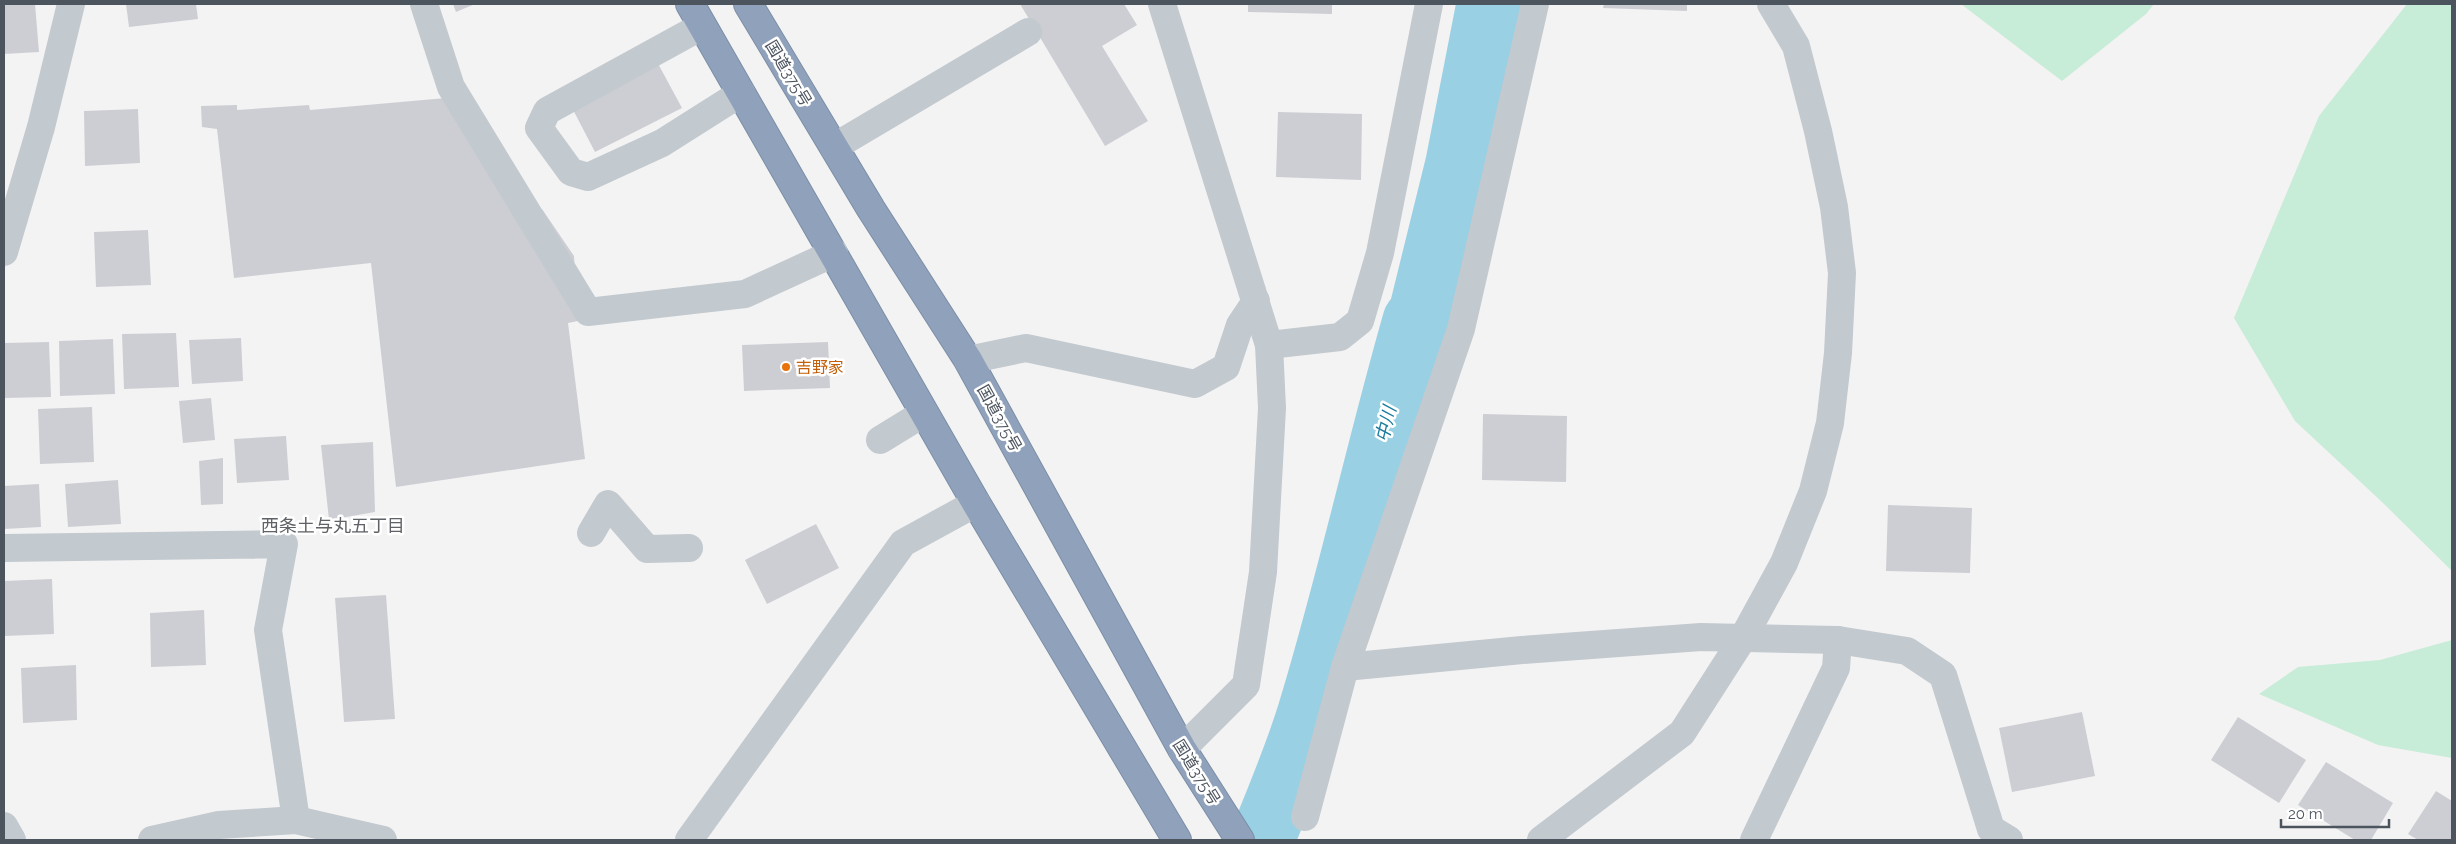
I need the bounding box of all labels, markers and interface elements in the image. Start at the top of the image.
street label: 国道375号 [762,37,816,110]
place label: 吉野家 [796,358,844,377]
marker: 吉野家 [780,361,792,373]
street label: 国道375号 [973,381,1026,455]
water label: 中川 [1371,402,1401,444]
district label: 西条土与丸五丁目 [261,515,405,536]
street label: 国道375号 [1169,736,1224,808]
scale bar [2281,796,2388,828]
text: 20 m [2288,805,2323,823]

